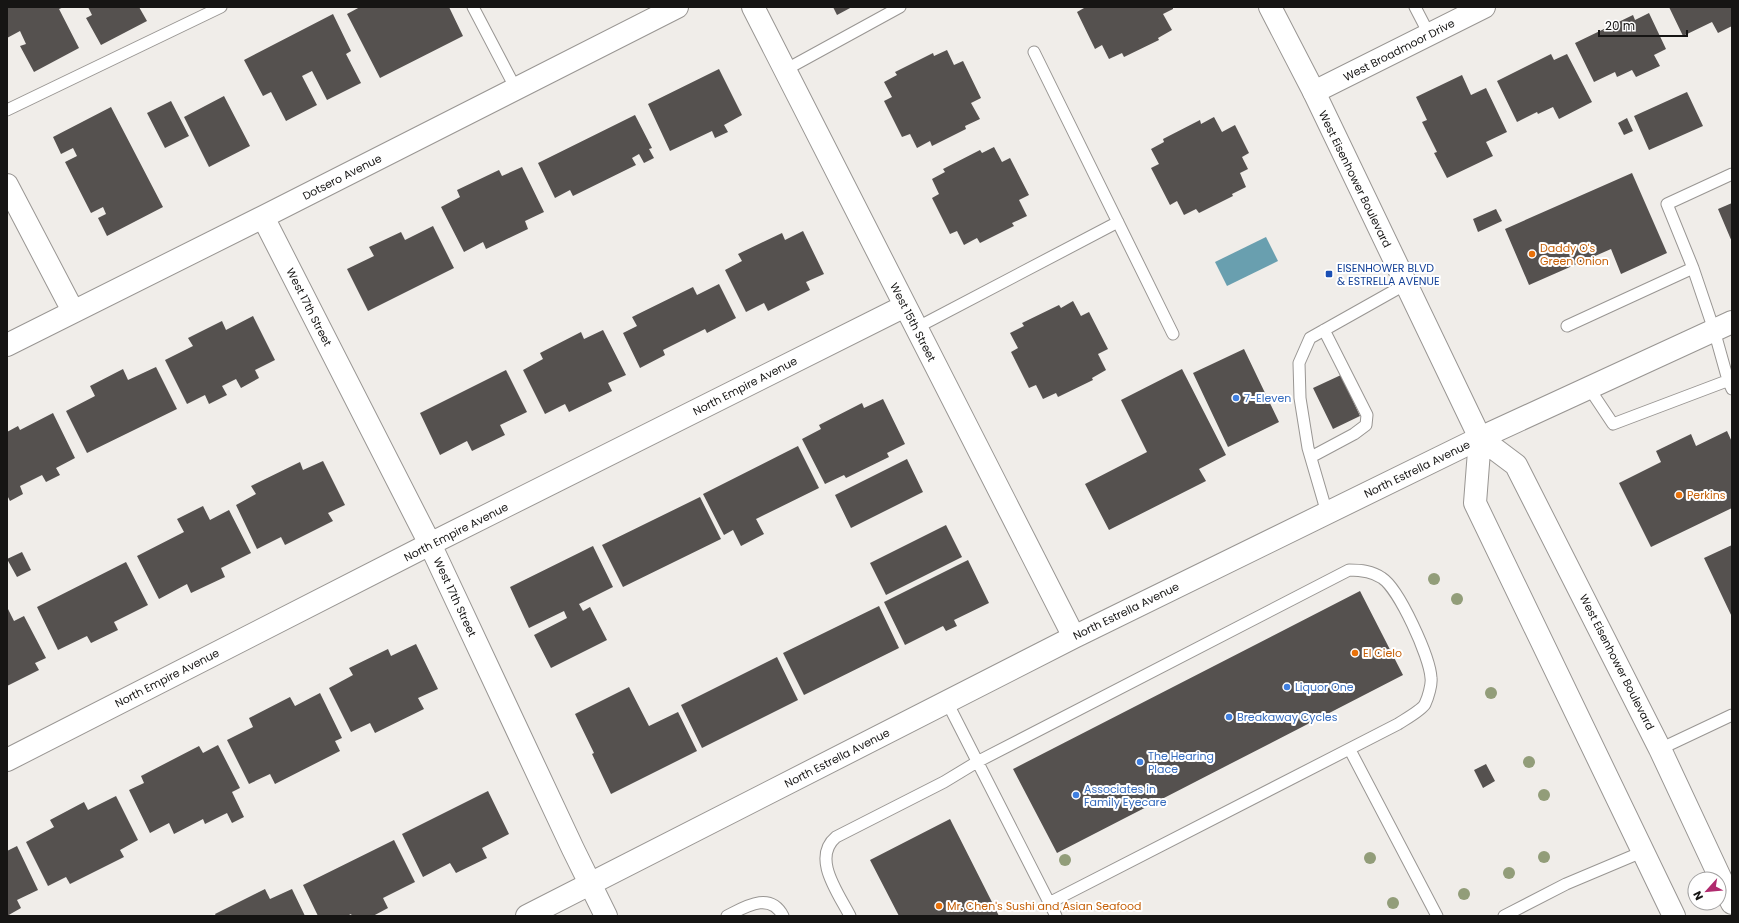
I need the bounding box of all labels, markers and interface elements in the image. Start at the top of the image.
scale bar [1599,12,1687,38]
street label: West Broadmoor Drive [1341,15,1458,85]
text: 20 m [1605,17,1635,34]
street label: West Eisenhower Boulevard [1315,108,1395,250]
street label: Dotsero Avenue [300,150,384,204]
place label: Daddy O's Green Onion [1540,240,1609,269]
marker: Daddy O's Green Onion [1527,249,1537,259]
place label: EISENHOWER BLVD & ESTRELLA AVENUE [1337,260,1440,289]
street label: West 17th Street [282,265,336,349]
marker: EISENHOWER BLVD & ESTRELLA AVENUE [1324,269,1334,279]
street label: West 15th Street [886,280,940,364]
street label: North Empire Avenue [690,353,800,419]
place label: 7-Eleven [1244,390,1291,406]
marker: 7-Eleven [1231,393,1241,403]
street label: North Estrella Avenue [1361,436,1473,502]
place label: Perkins [1687,487,1726,503]
marker: Perkins [1674,490,1684,500]
street label: North Empire Avenue [401,499,511,565]
street label: West 17th Street [430,555,480,639]
street label: North Estrella Avenue [1070,578,1182,644]
street label: West Eisenhower Boulevard [1576,591,1658,733]
street label: North Empire Avenue [112,645,222,711]
place label: El Cielo [1363,645,1402,661]
marker: El Cielo [1350,648,1360,658]
place label: Liquor One [1295,679,1354,695]
marker: Liquor One [1282,682,1292,692]
place label: Breakaway Cycles [1237,709,1338,725]
marker: Breakaway Cycles [1224,712,1234,722]
street label: North Estrella Avenue [782,724,893,792]
place label: The Hearing Place [1148,748,1214,777]
marker: The Hearing Place [1135,757,1145,767]
place label: Associates in Family Eyecare [1084,781,1167,810]
marker: Associates in Family Eyecare [1071,790,1081,800]
north arrow [1687,871,1727,911]
text: N [1689,888,1707,903]
place label: Mr. Chen's Sushi and Asian Seafood [947,898,1142,914]
marker: Mr. Chen's Sushi and Asian Seafood [934,901,944,911]

